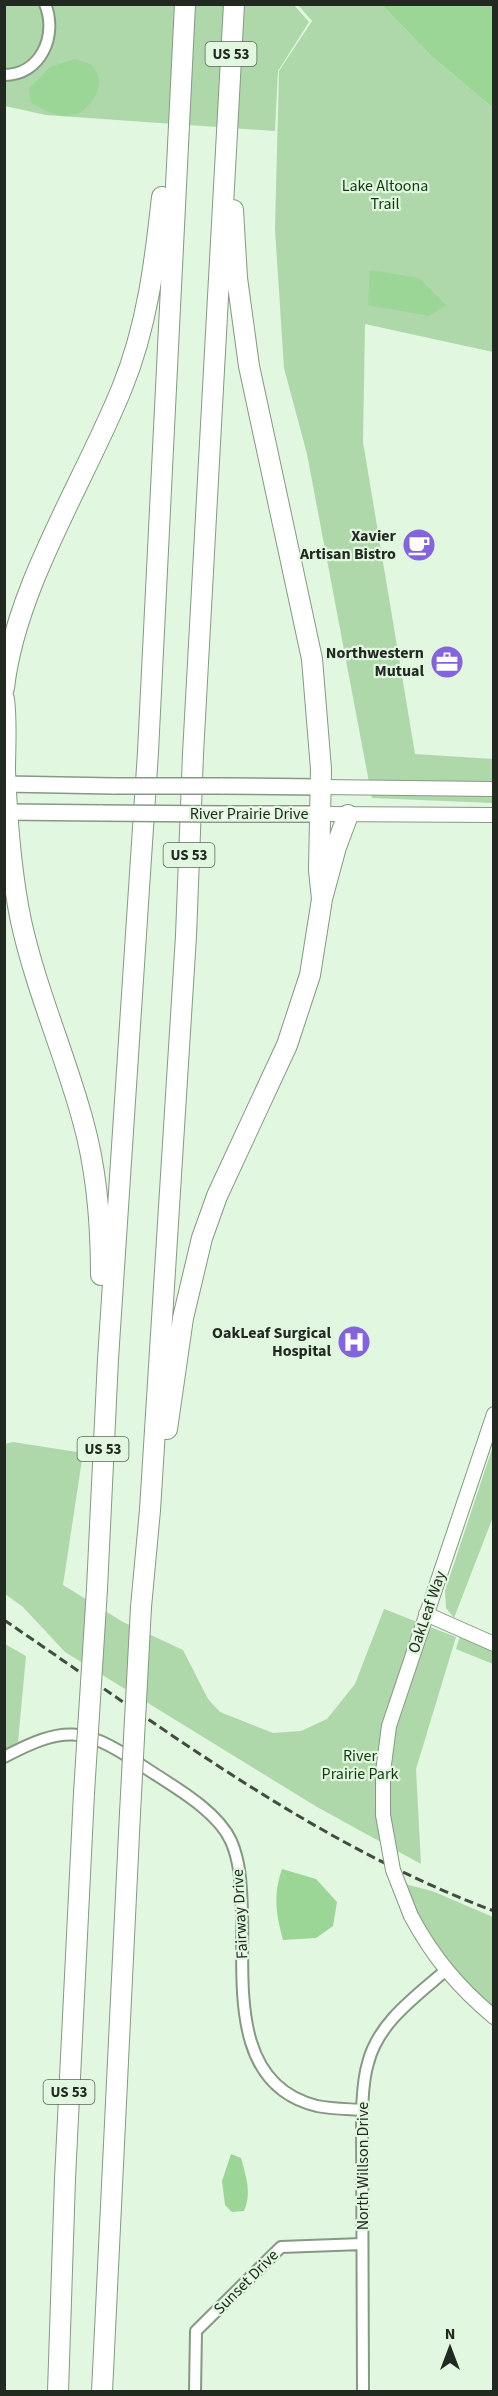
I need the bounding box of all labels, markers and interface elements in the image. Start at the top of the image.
road number: US 53 [206,42,256,66]
park label: Lake Altoona Trail [342,175,428,215]
place label: Xavier Artisan Bistro [299,525,397,565]
cafe icon: Xavier Artisan Bistro [401,527,437,563]
place label: Northwestern Mutual [326,642,424,682]
office icon: Northwestern Mutual [429,644,465,680]
street label: River Prairie Drive [190,803,308,825]
road number: US 53 [164,843,214,867]
place label: OakLeaf Surgical Hospital [212,1322,331,1362]
hospital icon: OakLeaf Surgical Hospital [336,1324,372,1360]
road number: US 53 [78,1437,128,1461]
street label: OakLeaf Way [403,1567,452,1656]
park label: River Prairie Park [322,1745,398,1785]
street label: Fairway Drive [227,1868,253,1960]
road number: US 53 [44,2080,94,2104]
street label: North Willson Drive [352,2102,374,2230]
street label: Sunset Drive [209,2245,283,2319]
north arrow [420,2318,480,2378]
text: N [445,2323,455,2345]

